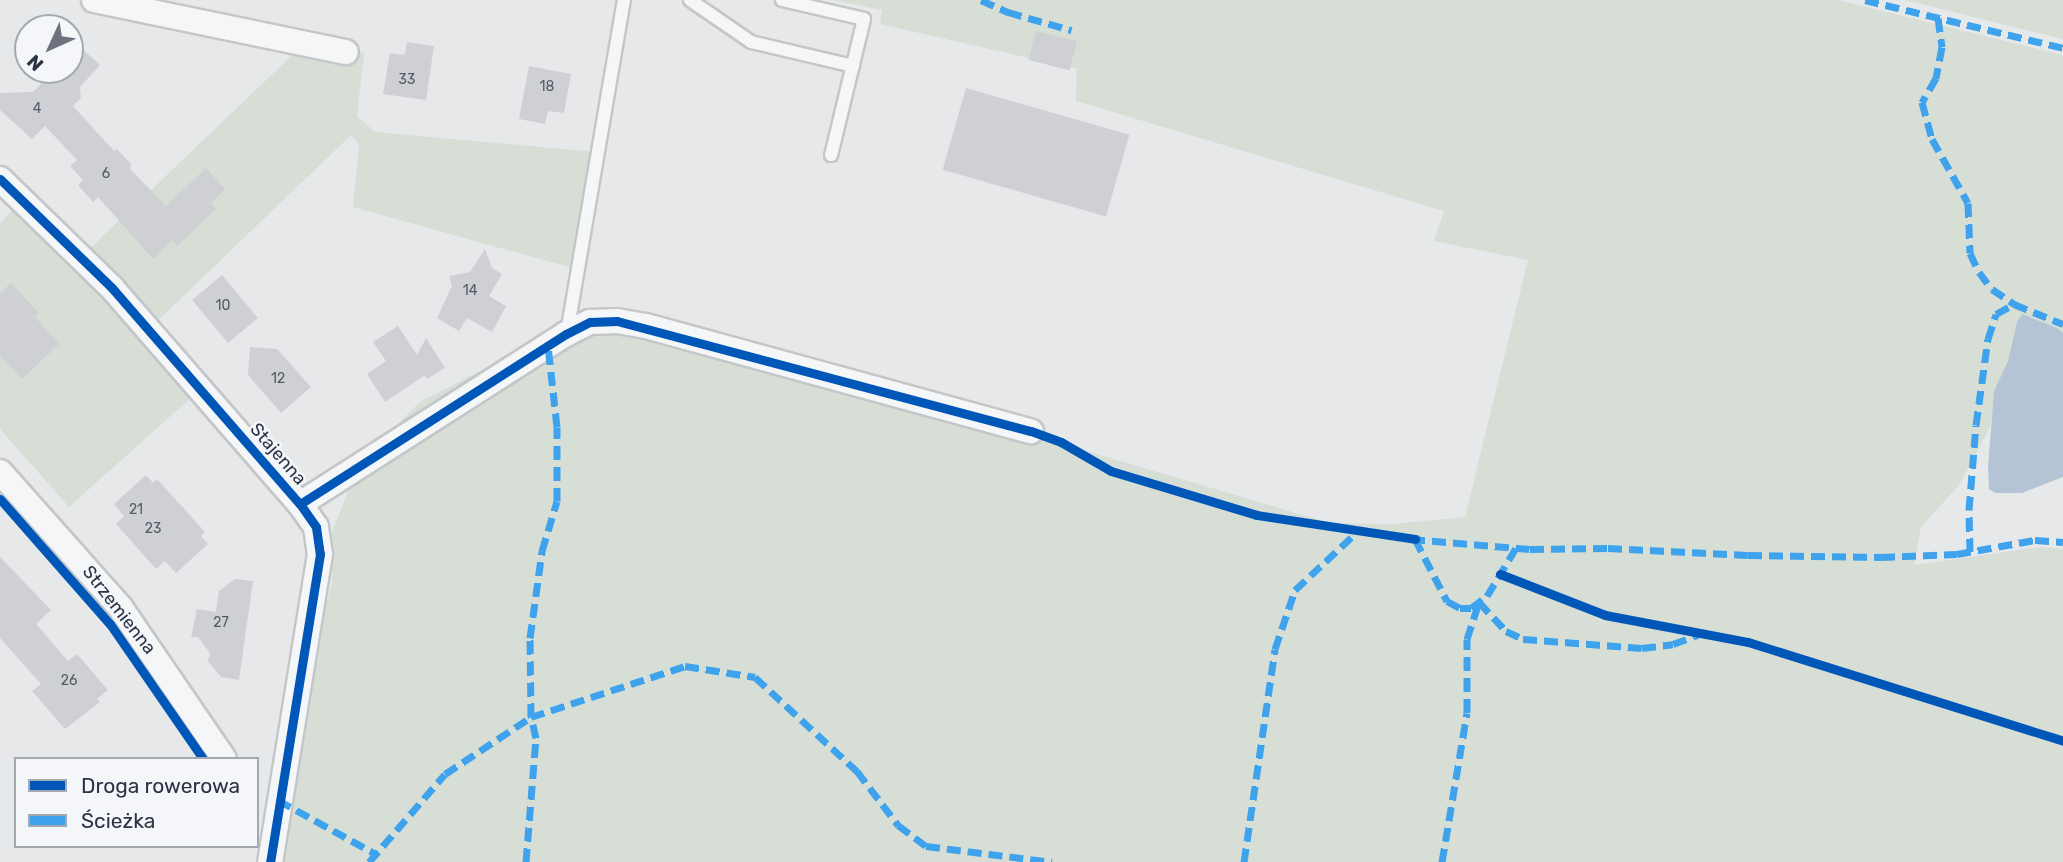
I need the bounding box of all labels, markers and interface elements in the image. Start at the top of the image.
north arrow [14,14,84,84]
text: N [22,50,48,76]
house number: 33 [399,72,415,88]
house number: 18 [540,79,554,95]
house number: 4 [33,101,41,117]
house number: 6 [102,166,110,182]
house number: 14 [463,283,477,299]
house number: 10 [216,298,230,314]
house number: 12 [271,371,285,387]
street label: Stajenna [245,419,311,489]
house number: 21 [129,502,143,518]
house number: 23 [145,521,161,537]
street label: Strzemienna [78,561,160,659]
house number: 27 [213,615,229,631]
house number: 26 [61,673,77,689]
legend [14,757,259,848]
text: Droga rowerowa [81,773,240,798]
text: Ścieżka [81,808,155,833]

